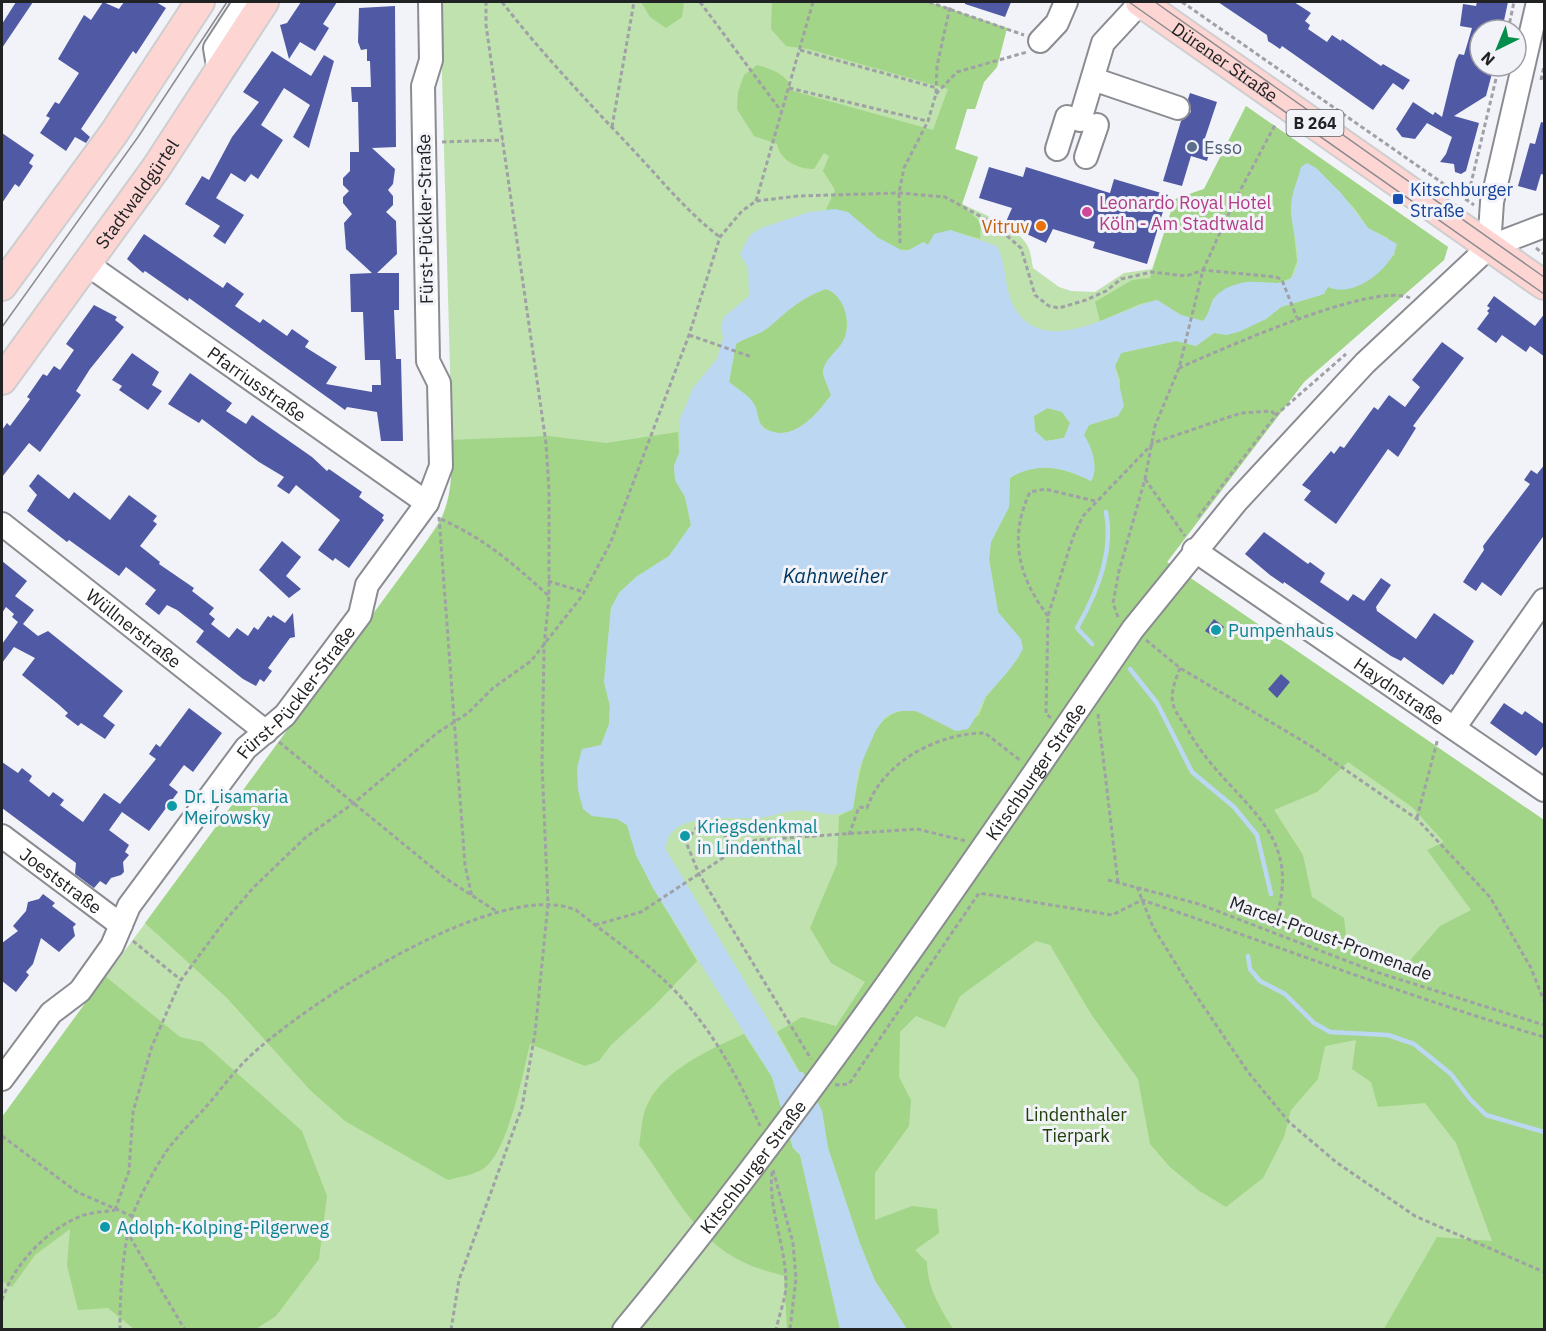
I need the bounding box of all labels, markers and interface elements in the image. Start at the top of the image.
street label: Dürener Straße [1168,17,1283,107]
north arrow [1468,18,1528,78]
text: N [1477,48,1499,70]
road number: B 264 [1286,110,1344,136]
street label: Stadtwaldgürtel [90,134,183,253]
street label: Fürst-Pückler-Straße [412,134,438,304]
place label: Esso [1204,136,1242,159]
marker: Esso [1185,140,1199,154]
place label: Kitschburger Straße [1410,178,1513,222]
place label: Leonardo Royal Hotel Köln - Am Stadtwald [1099,191,1272,235]
marker: Kitschburger Straße [1391,192,1405,206]
marker: Leonardo Royal Hotel Köln - Am Stadtwald [1080,205,1094,219]
place label: Vitruv [982,215,1029,238]
marker: Vitruv [1034,219,1048,233]
street label: Pfarriusstraße [203,341,311,426]
water label: Kahnweiher [783,562,888,589]
street label: Wüllnerstraße [82,583,186,673]
place label: Pumpenhaus [1228,619,1334,642]
street label: Fürst-Pückler-Straße [231,621,360,763]
marker: Pumpenhaus [1209,623,1223,637]
street label: Haydnstraße [1350,652,1449,730]
street label: Kitschburger Straße [980,698,1091,845]
place label: Dr. Lisamaria Meirowsky [184,785,289,829]
marker: Dr. Lisamaria Meirowsky [165,799,179,813]
place label: Kriegsdenkmal in Lindenthal [697,815,818,859]
marker: Kriegsdenkmal in Lindenthal [678,829,692,843]
street label: Joeststraße [16,842,107,919]
street label: Marcel-Proust-Promenade [1227,891,1436,985]
street label: Kitschburger Straße [695,1095,811,1238]
park label: Lindenthaler Tierpark [1025,1103,1127,1147]
place label: Adolph-Kolping-Pilgerweg [117,1216,329,1239]
marker: Adolph-Kolping-Pilgerweg [98,1220,112,1234]

